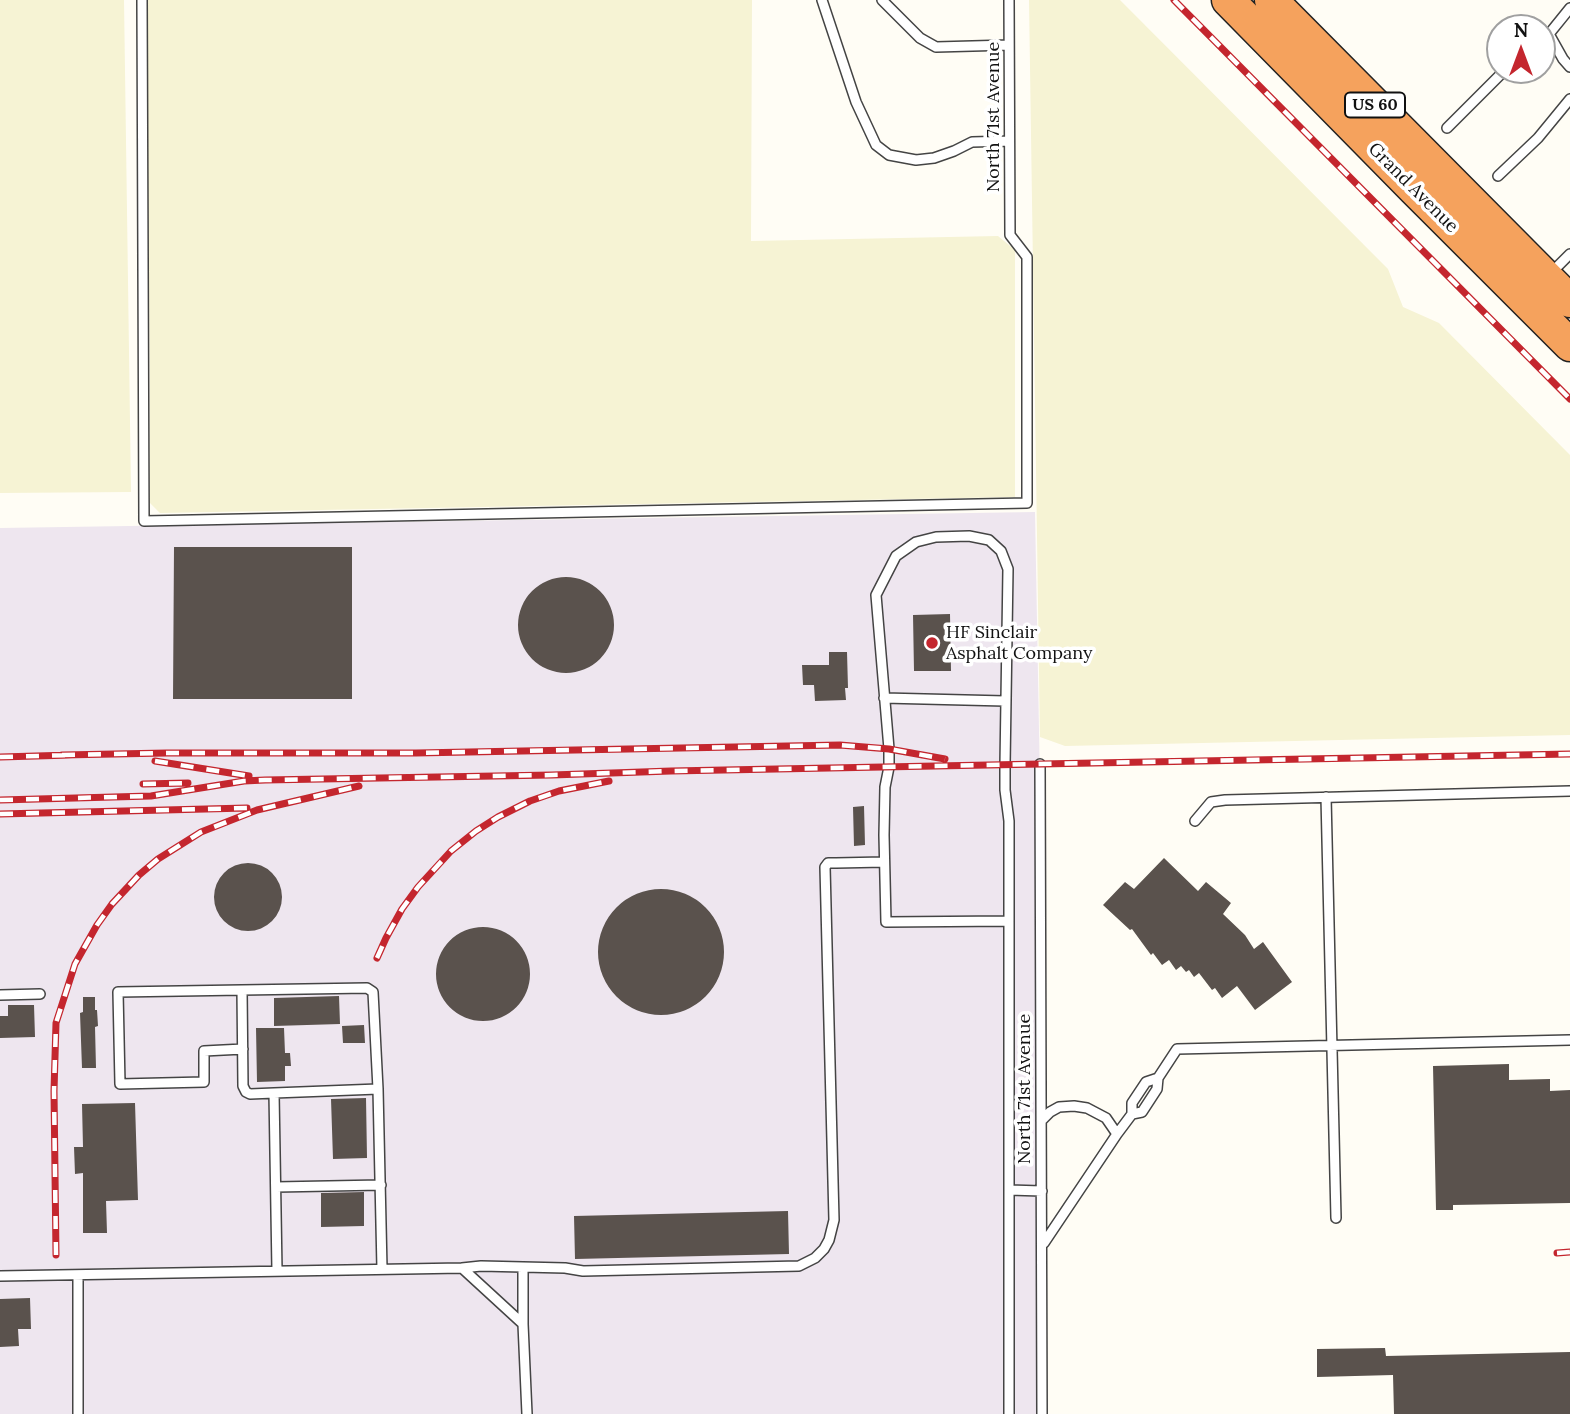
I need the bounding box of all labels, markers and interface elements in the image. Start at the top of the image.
north arrow [1486,14,1556,84]
text: N [1514,18,1528,42]
street label: North 71st Avenue [983,42,1005,192]
road number: US 60 [1345,92,1405,118]
street label: Grand Avenue [1364,139,1462,237]
place label: HF Sinclair Asphalt Company [946,622,1093,664]
marker: HF Sinclair Asphalt Company [924,635,940,651]
street label: North 71st Avenue [1014,1014,1036,1164]

